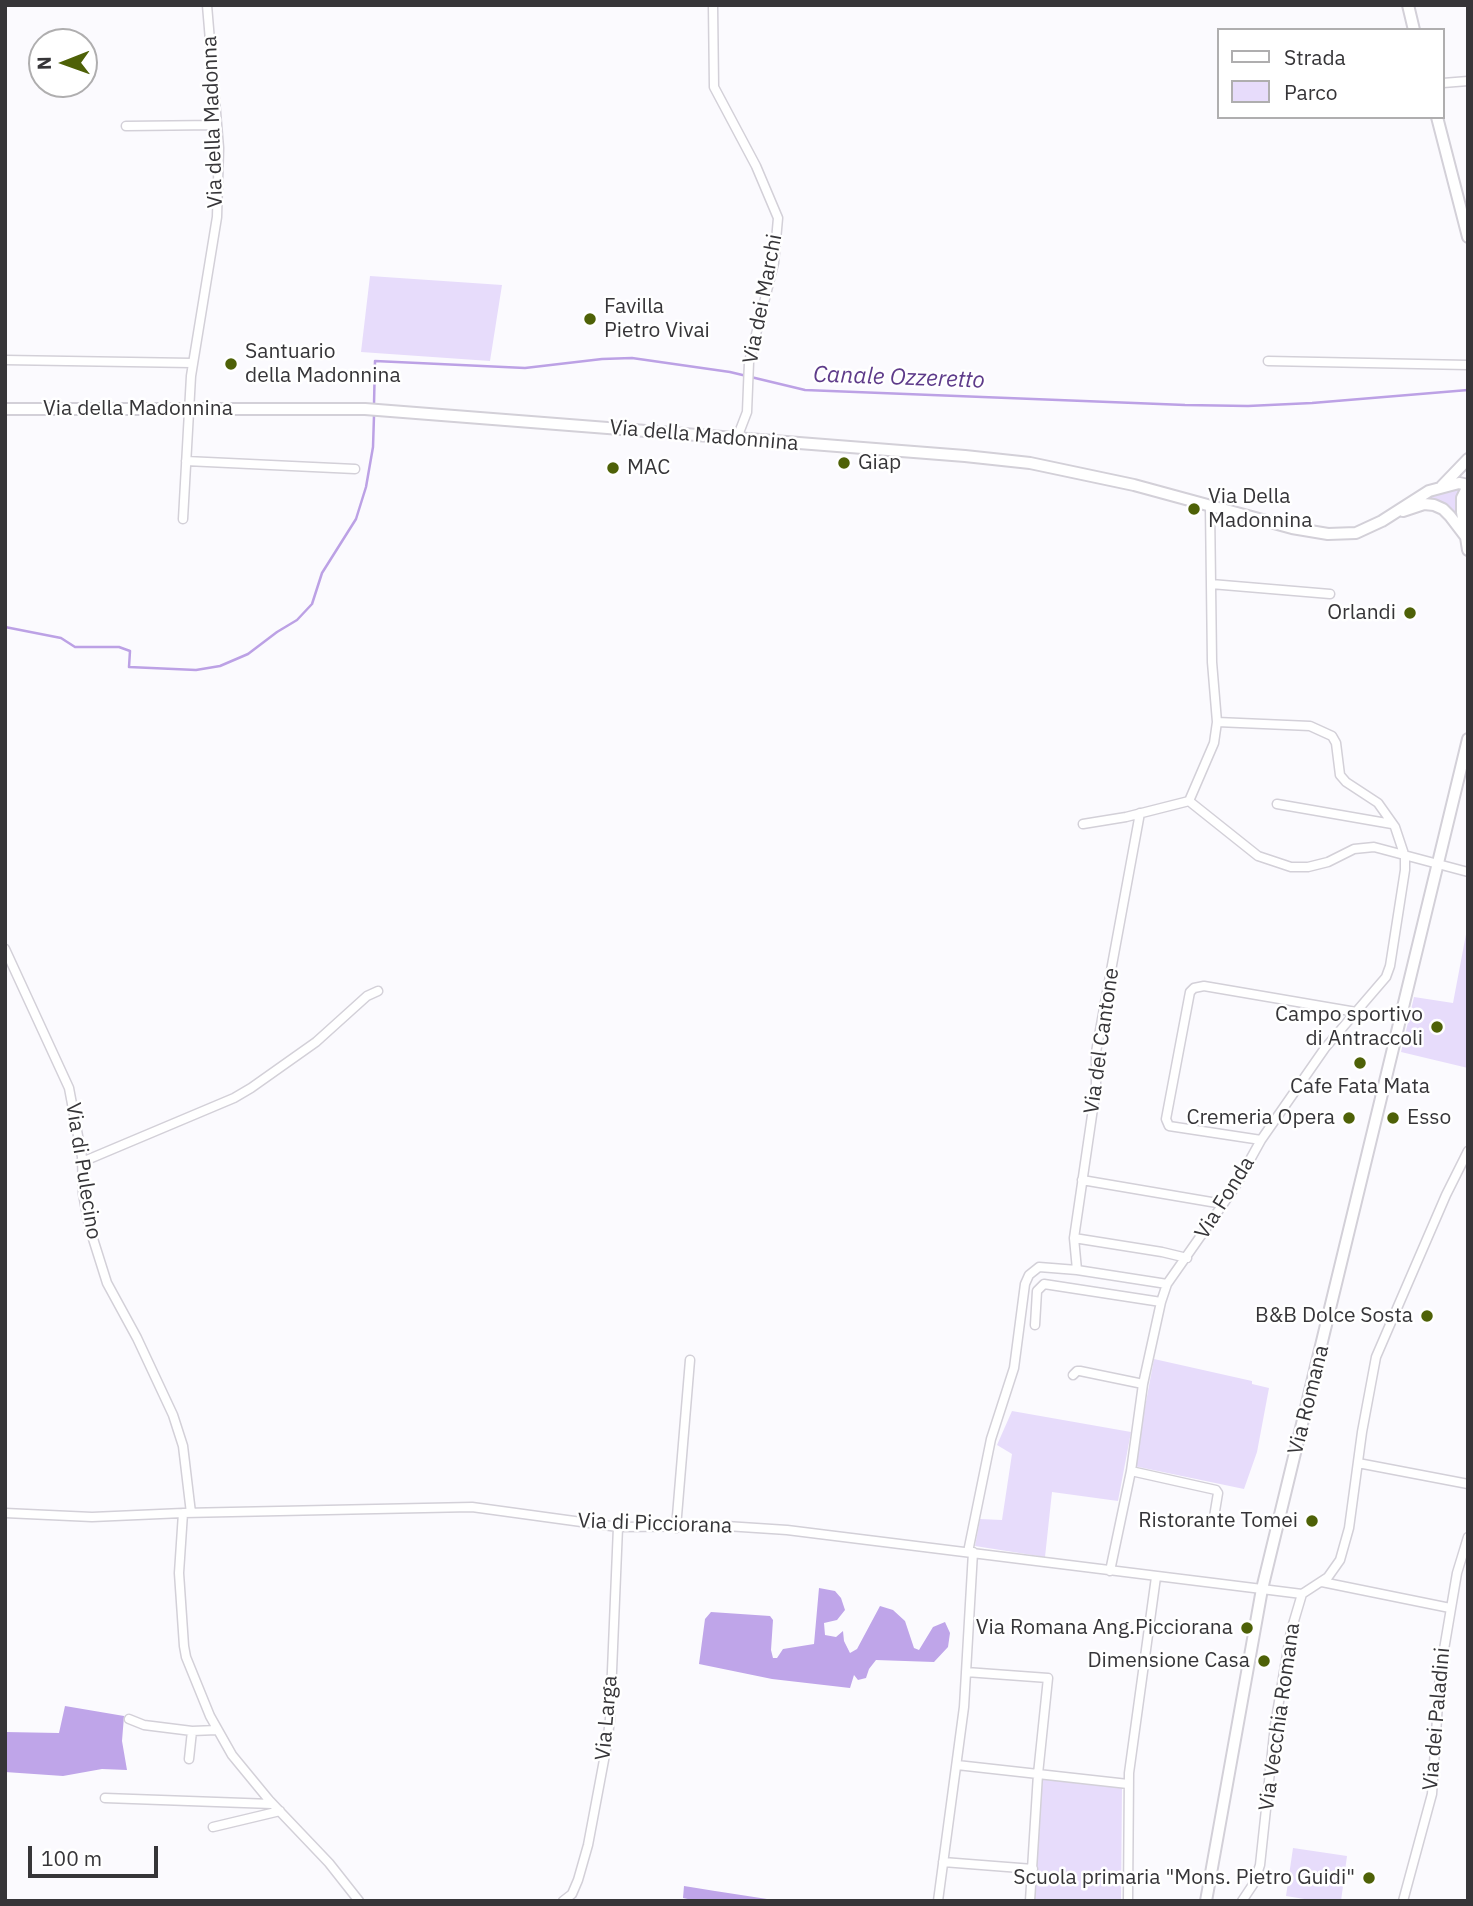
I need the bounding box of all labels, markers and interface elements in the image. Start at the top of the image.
north arrow [28,28,98,98]
legend [1218,28,1445,119]
street label: Via della Madonna [197,35,229,209]
text: Strada [1284,43,1346,71]
text: N [32,56,56,70]
text: Parco [1284,78,1338,106]
street label: Via dei Marchi [738,232,788,366]
place label: Favilla Pietro Vivai [604,294,710,344]
marker: Favilla Pietro Vivai [582,311,598,327]
place label: Santuario della Madonnina [245,339,401,389]
marker: Santuario della Madonnina [223,356,239,372]
water label: Canale Ozzeretto [813,361,985,395]
street label: Via della Madonnina [43,396,233,422]
street label: Via della Madonnina [608,415,800,457]
place label: Giap [858,450,901,476]
place label: MAC [627,455,670,481]
marker: Giap [836,455,852,471]
marker: MAC [605,460,621,476]
place label: Via Della Madonnina [1208,484,1312,534]
marker: Via Della Madonnina [1186,501,1202,517]
place label: Orlandi [1327,600,1396,626]
marker: Orlandi [1402,605,1418,621]
street label: Via del Cantone [1079,966,1125,1116]
place label: Campo sportivo di Antraccoli [1275,1002,1423,1052]
marker: Campo sportivo di Antraccoli [1429,1019,1445,1035]
marker: Cafe Fata Mata [1352,1055,1368,1071]
place label: Cafe Fata Mata [1290,1074,1430,1100]
street label: Via di Pulecino [60,1101,106,1241]
place label: Cremeria Opera [1186,1105,1335,1131]
place label: Esso [1407,1105,1451,1131]
marker: Cremeria Opera [1341,1110,1357,1126]
marker: Esso [1385,1110,1401,1126]
street label: Via Fonda [1190,1152,1260,1244]
place label: B&B Dolce Sosta [1255,1303,1413,1329]
marker: B&B Dolce Sosta [1419,1308,1435,1324]
street label: Via Romana [1283,1343,1335,1457]
place label: Ristorante Tomei [1138,1508,1298,1534]
street label: Via di Picciorana [577,1509,733,1539]
marker: Ristorante Tomei [1304,1513,1320,1529]
place label: Via Romana Ang.Picciorana [976,1615,1233,1641]
marker: Via Romana Ang.Picciorana [1239,1620,1255,1636]
street label: Via Vecchia Romana [1254,1621,1306,1813]
street label: Via dei Paladini [1418,1646,1456,1792]
place label: Dimensione Casa [1088,1648,1250,1674]
marker: Dimensione Casa [1256,1653,1272,1669]
street label: Via Larga [591,1674,623,1762]
scale bar [32,1832,161,1876]
text: 100 m [41,1844,102,1872]
place label: Scuola primaria "Mons. Pietro Guidi" [1013,1865,1355,1891]
marker: Scuola primaria "Mons. Pietro Guidi" [1361,1870,1377,1886]

